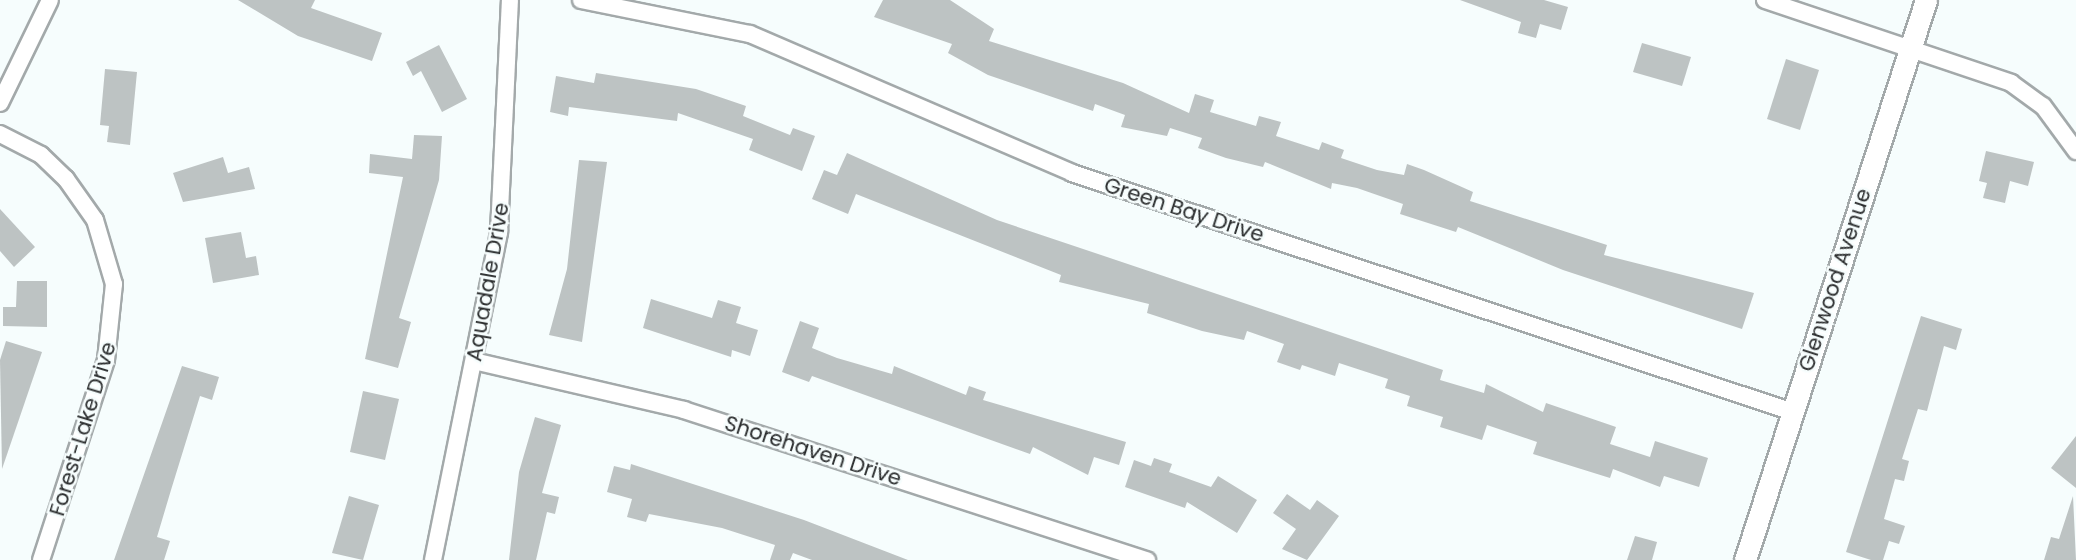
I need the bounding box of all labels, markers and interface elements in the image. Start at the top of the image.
street label: Green Bay Drive [1101,172,1267,248]
street label: Glenwood Avenue [1794,185,1876,375]
street label: Aquadale Drive [462,201,514,363]
street label: Forest-Lake Drive [45,339,121,519]
street label: Shorehaven Drive [722,411,904,491]

